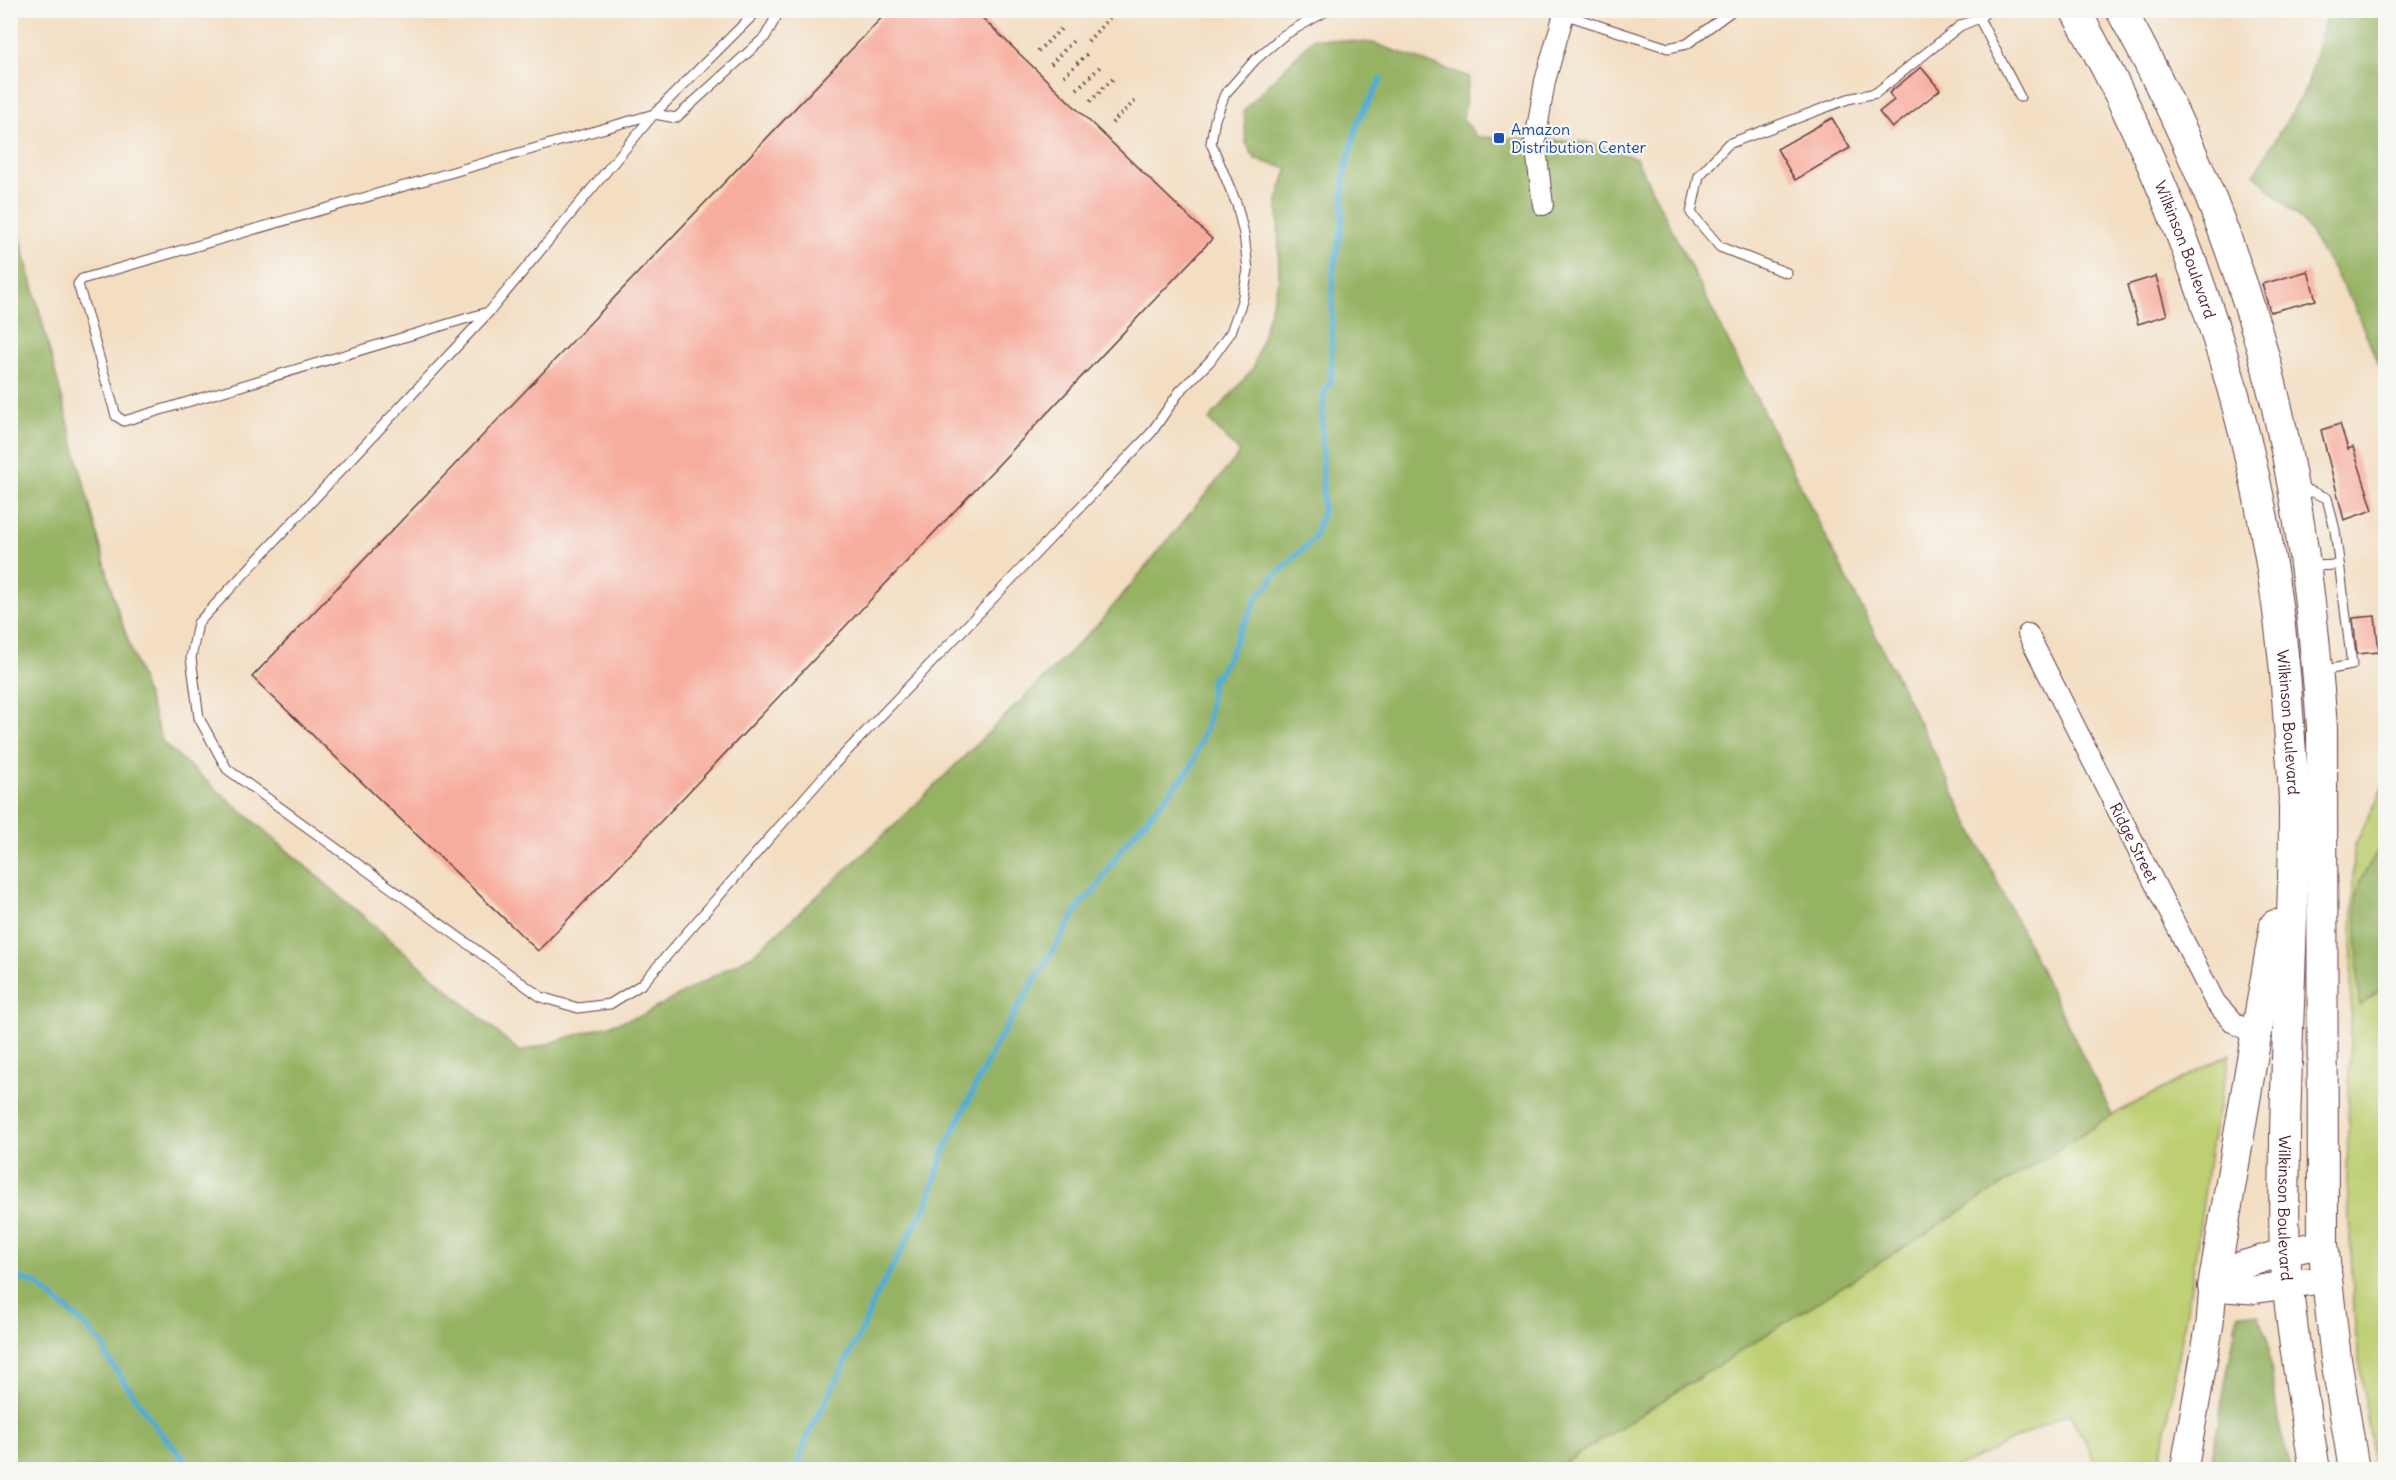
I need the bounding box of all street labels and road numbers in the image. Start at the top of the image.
street label: Wilkinson Boulevard [2150,177,2220,321]
street label: Wilkinson Boulevard [2273,649,2304,795]
street label: Ridge Street [2105,799,2163,887]
street label: Wilkinson Boulevard [2274,1135,2297,1282]

